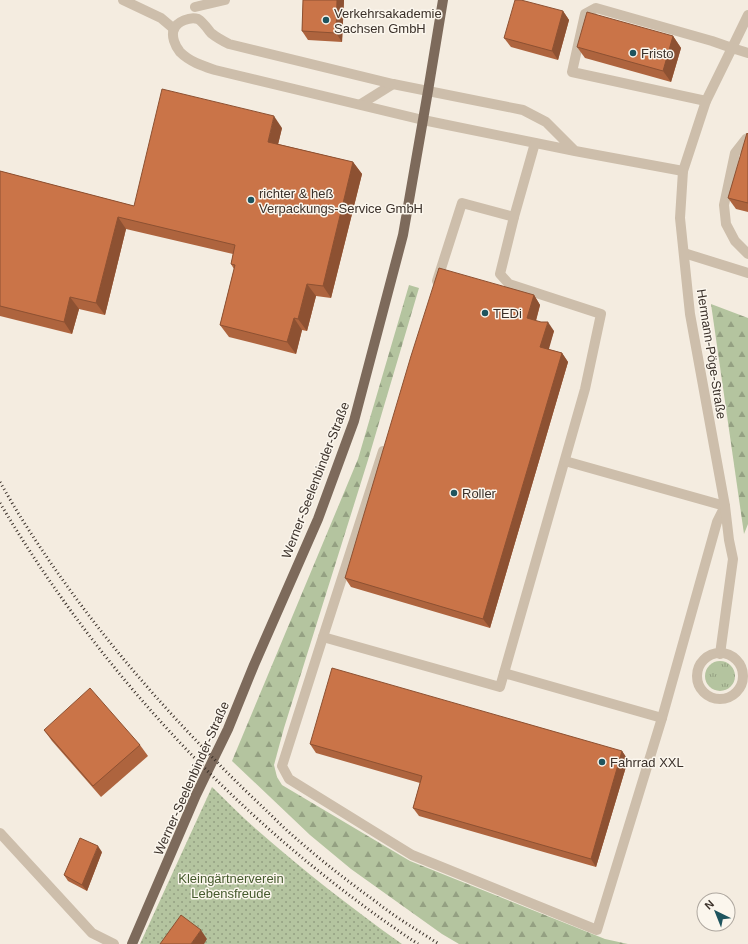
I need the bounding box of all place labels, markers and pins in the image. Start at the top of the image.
place label: Verkehrsakademie Sachsen GmbH [334,6,442,36]
marker: Verkehrsakademie Sachsen GmbH [321,15,331,25]
place label: Fristo [641,46,674,61]
marker: Fristo [628,48,638,58]
place label: richter & heß Verpackungs-Service GmbH [259,186,423,216]
marker: richter & heß Verpackungs-Service GmbH [246,195,256,205]
place label: TEDi [493,306,522,321]
marker: TEDi [480,308,490,318]
place label: Roller [462,486,497,501]
marker: Roller [449,488,459,498]
place label: Fahrrad XXL [610,755,684,770]
marker: Fahrrad XXL [597,757,607,767]

